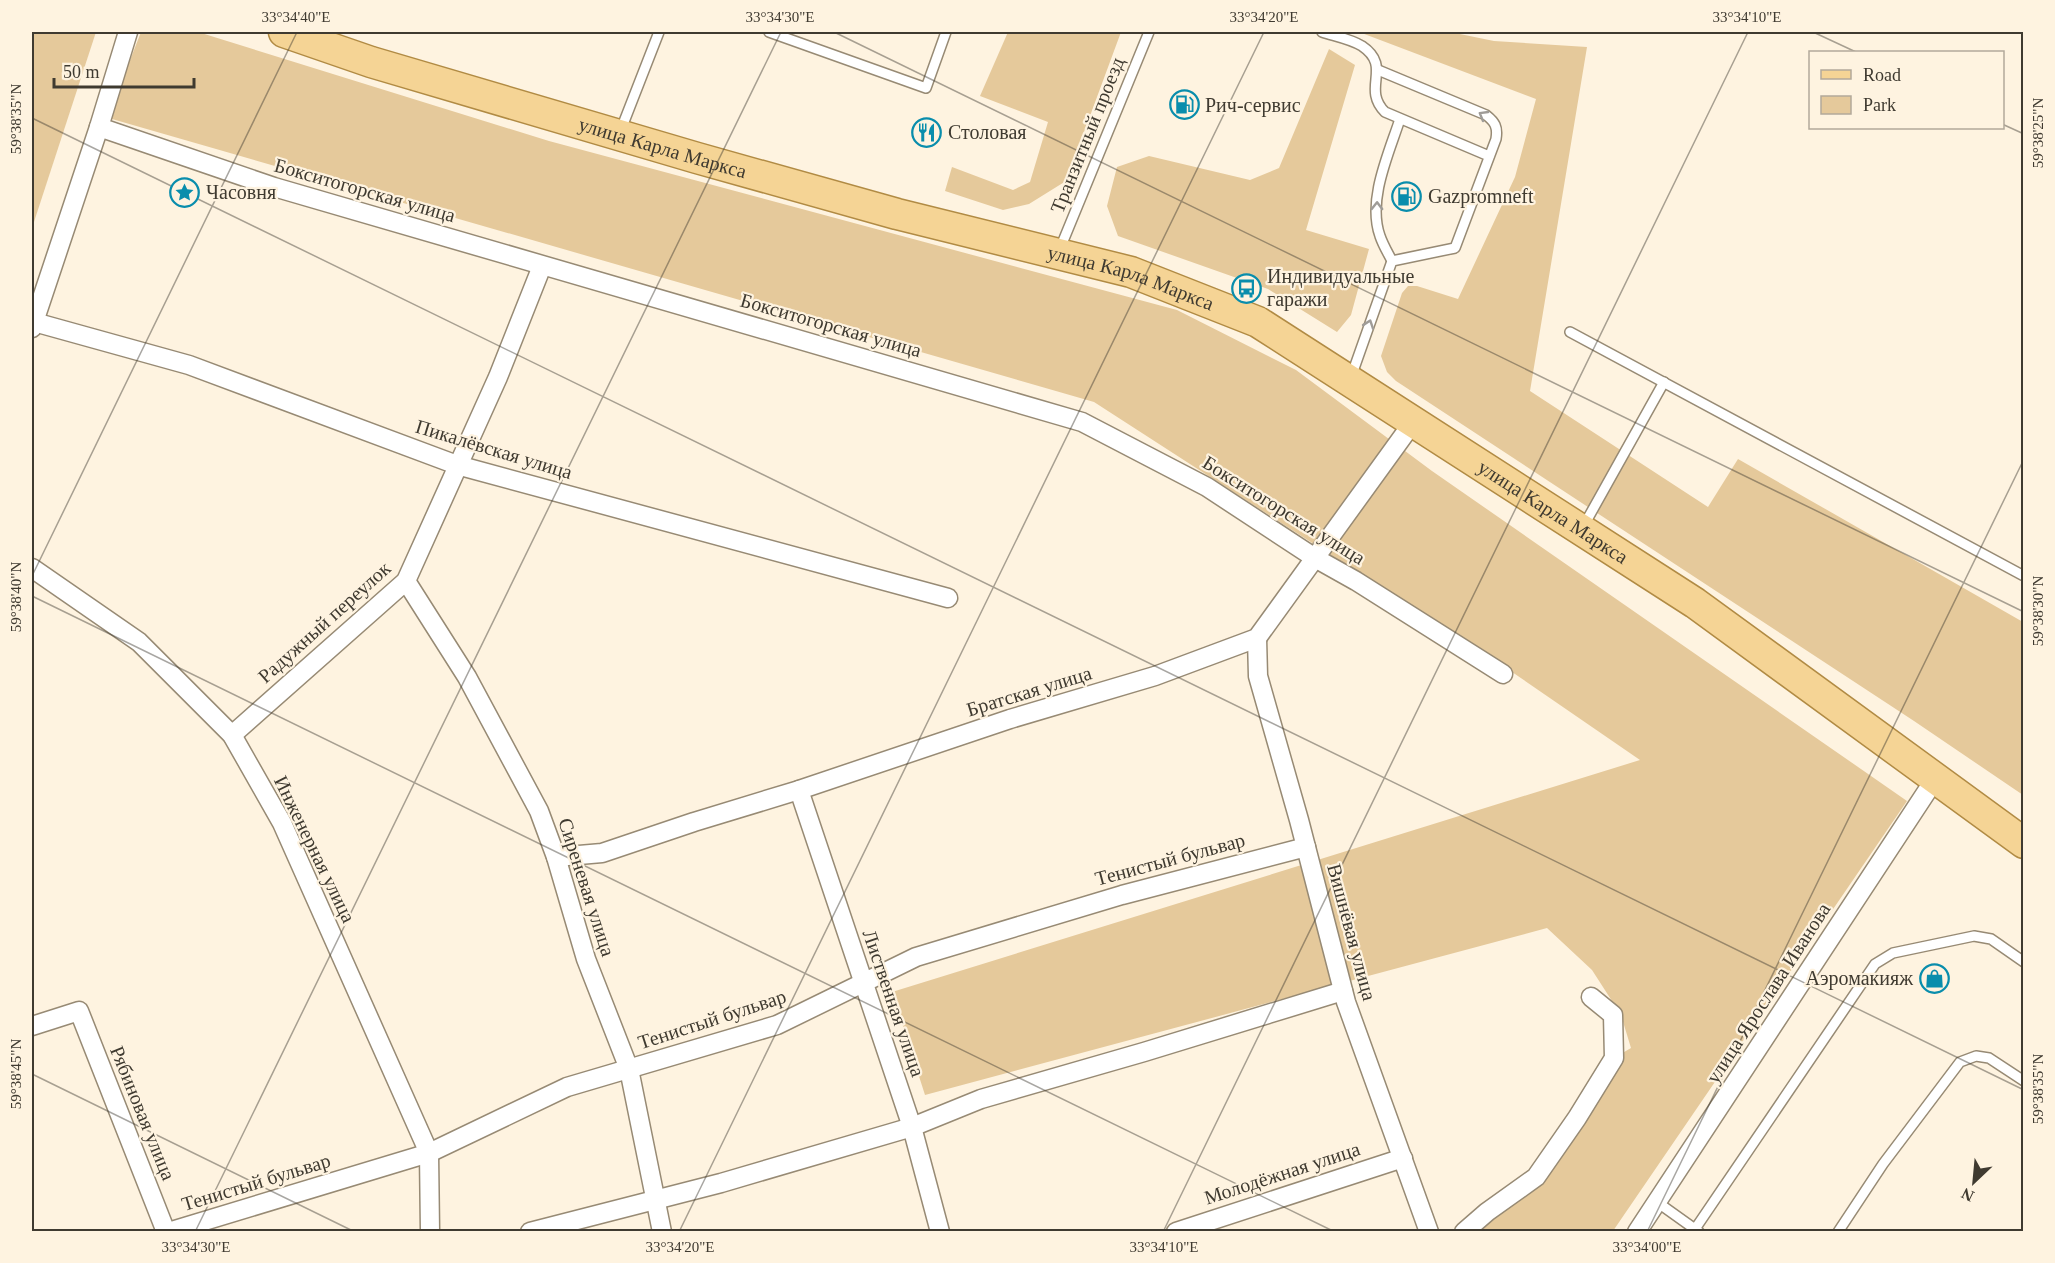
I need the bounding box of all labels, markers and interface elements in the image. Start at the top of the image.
text: 33°34'40"E [262,9,331,25]
text: 33°34'30"E [746,9,815,25]
text: 33°34'20"E [1230,9,1299,25]
text: 33°34'10"E [1713,9,1782,25]
scale bar [54,51,194,89]
legend [1809,51,2004,129]
street label: Транзитный проезд [1046,54,1129,216]
text: 50 m [63,62,100,82]
text: Road [1863,65,1901,85]
text: 59°38'35"N [8,84,24,154]
fuel station icon: Рич-сервис [1168,89,1200,121]
place label: Рич-сервис [1205,94,1301,117]
text: Park [1863,95,1896,115]
text: 59°38'25"N [2030,98,2046,168]
one-way arrow [1479,111,1489,122]
street label: улица Карла Маркса [576,113,749,182]
restaurant icon: Столовая [911,116,943,148]
place label: Столовая [948,121,1027,143]
street label: Бокситогорская улица [272,154,458,227]
place icon: Часовня [169,176,201,208]
fuel station icon: Gazpromneft [1391,180,1423,212]
place label: Часовня [206,181,276,203]
place label: Gazpromneft [1428,185,1534,208]
one-way arrow [1370,201,1383,210]
street label: улица Карла Маркса [1045,241,1217,315]
place label: Индивидуальные гаражи [1267,265,1414,311]
bus stop icon: Индивидуальные гаражи [1230,272,1262,304]
street label: Бокситогорская улица [738,289,924,362]
one-way arrow [1362,319,1375,330]
street label: Пикалёвская улица [413,415,575,484]
street label: Бокситогорская улица [1198,451,1369,570]
street label: улица Карла Маркса [1473,455,1632,568]
street label: Радужный переулок [253,557,396,688]
text: 59°38'40"N [8,562,24,632]
text: 59°38'30"N [2030,576,2046,646]
street label: Братская улица [964,662,1095,721]
street label: Инженерная улица [269,772,360,926]
street label: Сиреневая улица [553,815,620,959]
street label: Тенистый бульвар [1093,828,1248,891]
street label: Вишнёвая улица [1322,861,1381,1003]
street label: улица Ярослава Иванова [1702,899,1835,1088]
street label: Лиственная улица [858,927,929,1080]
shop icon: Аэромакияж [1918,962,1950,994]
place label: Аэромакияж [1806,967,1913,990]
street label: Тенистый бульвар [635,985,789,1054]
text: 59°38'45"N [8,1039,24,1109]
street label: Рябиновая улица [105,1043,180,1184]
text: 59°38'35"N [2030,1054,2046,1124]
street label: Молодёжная улица [1201,1137,1363,1210]
street label: Тенистый бульвар [179,1149,333,1216]
north arrow [1944,1152,2004,1212]
text: N [1958,1185,1977,1205]
text: 33°34'30"E [162,1239,231,1255]
text: 33°34'20"E [646,1239,715,1255]
text: 33°34'10"E [1130,1239,1199,1255]
text: 33°34'00"E [1613,1239,1682,1255]

